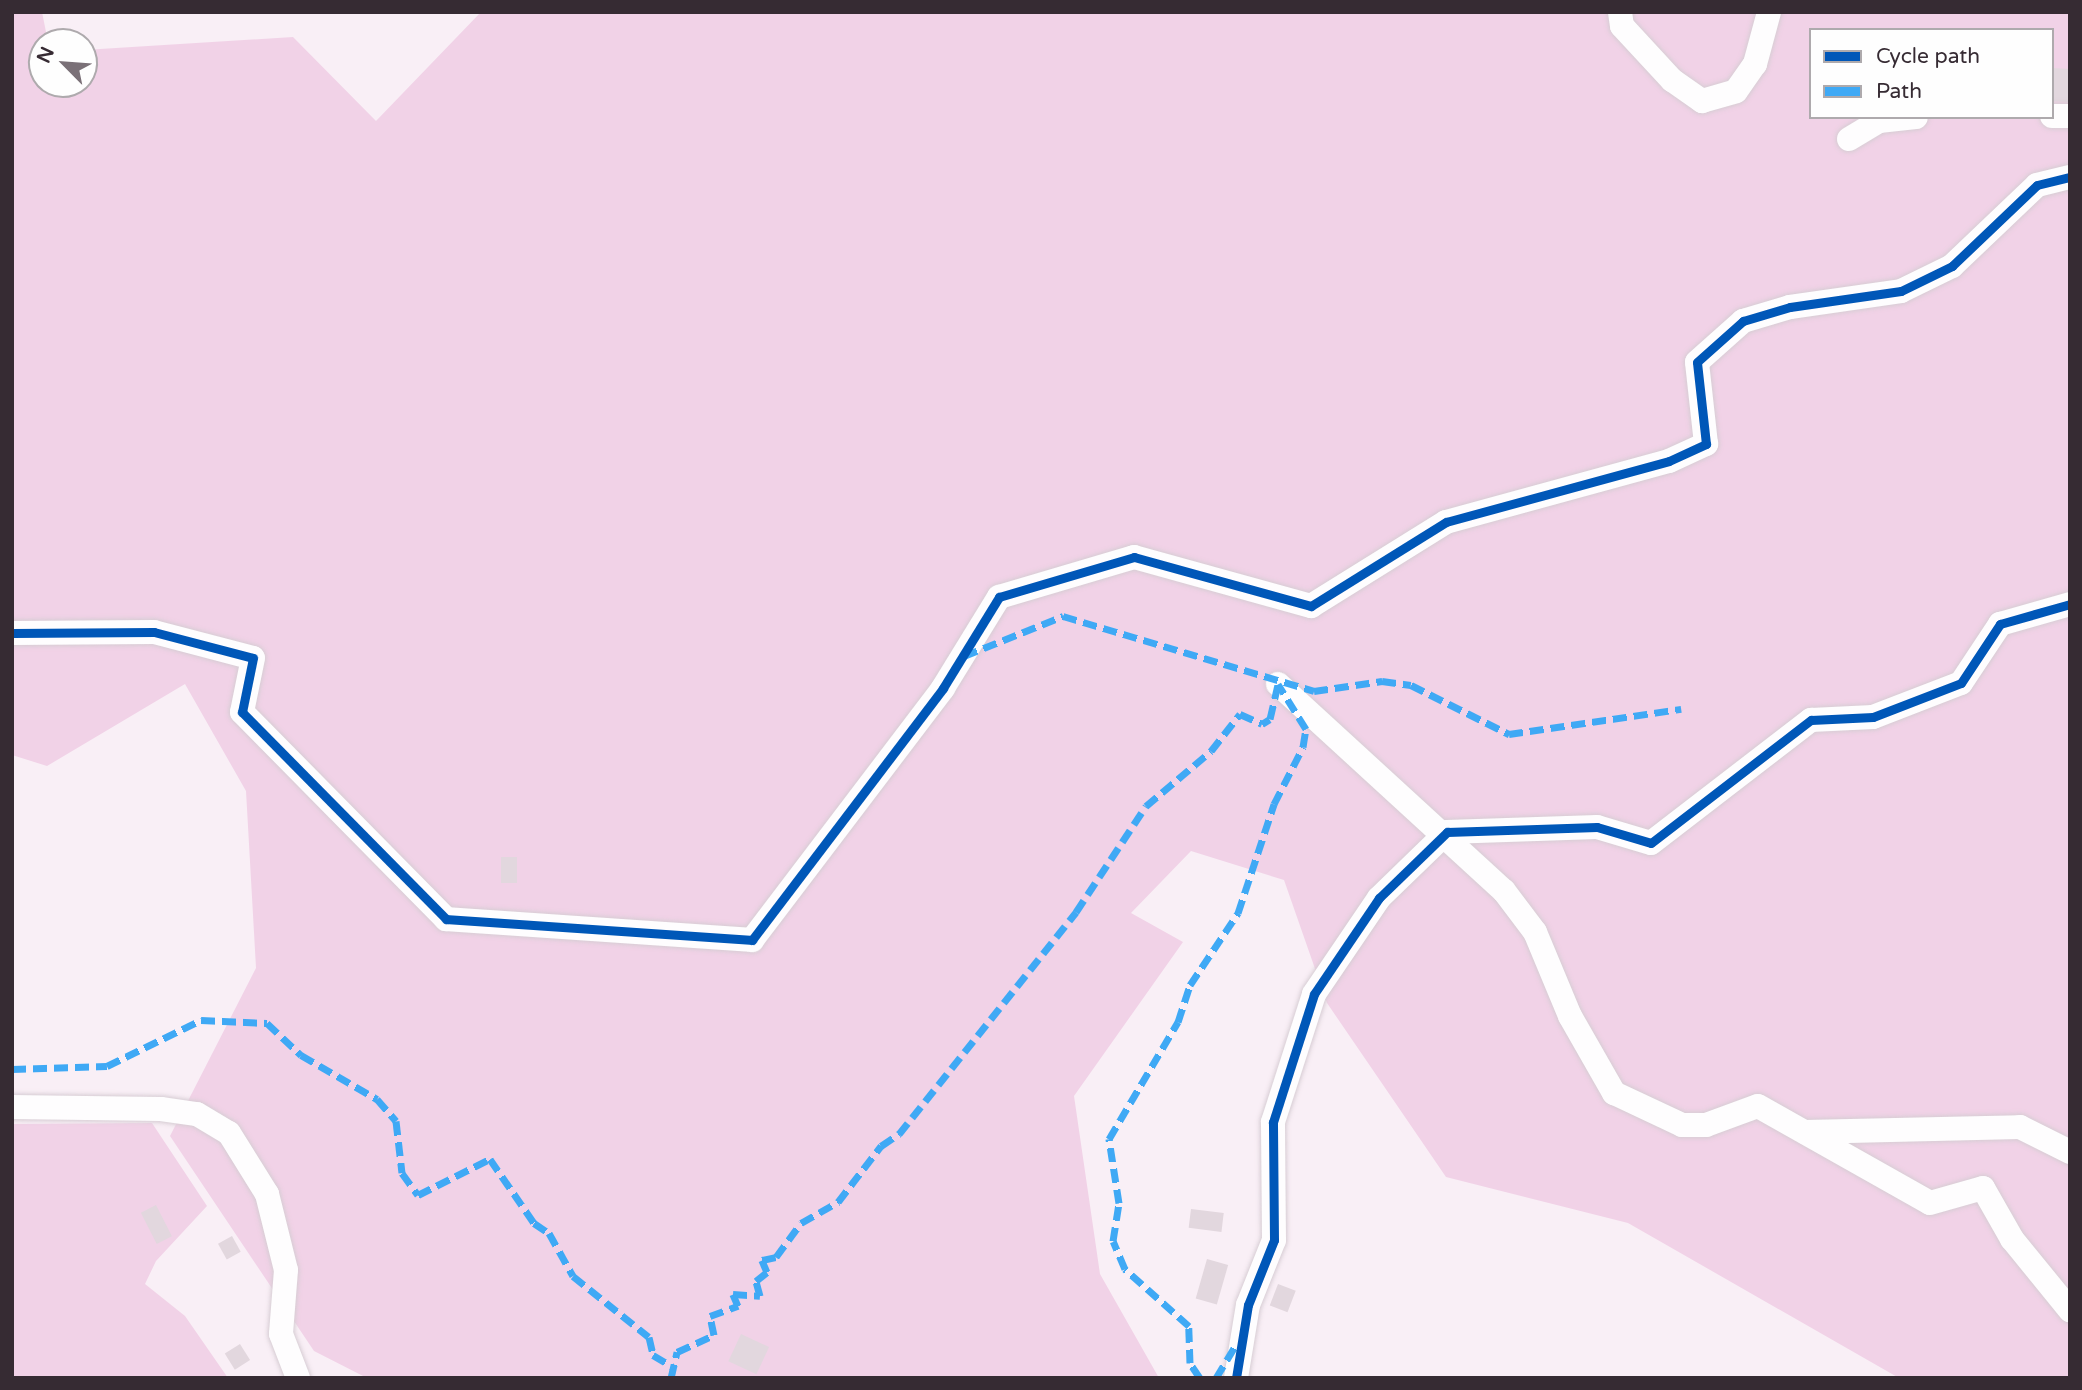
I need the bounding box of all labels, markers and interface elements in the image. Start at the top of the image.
north arrow [28,28,98,98]
legend [1809,28,2054,119]
text: N [33,43,59,67]
text: Cycle path [1876,44,1980,69]
text: Path [1876,79,1922,104]

